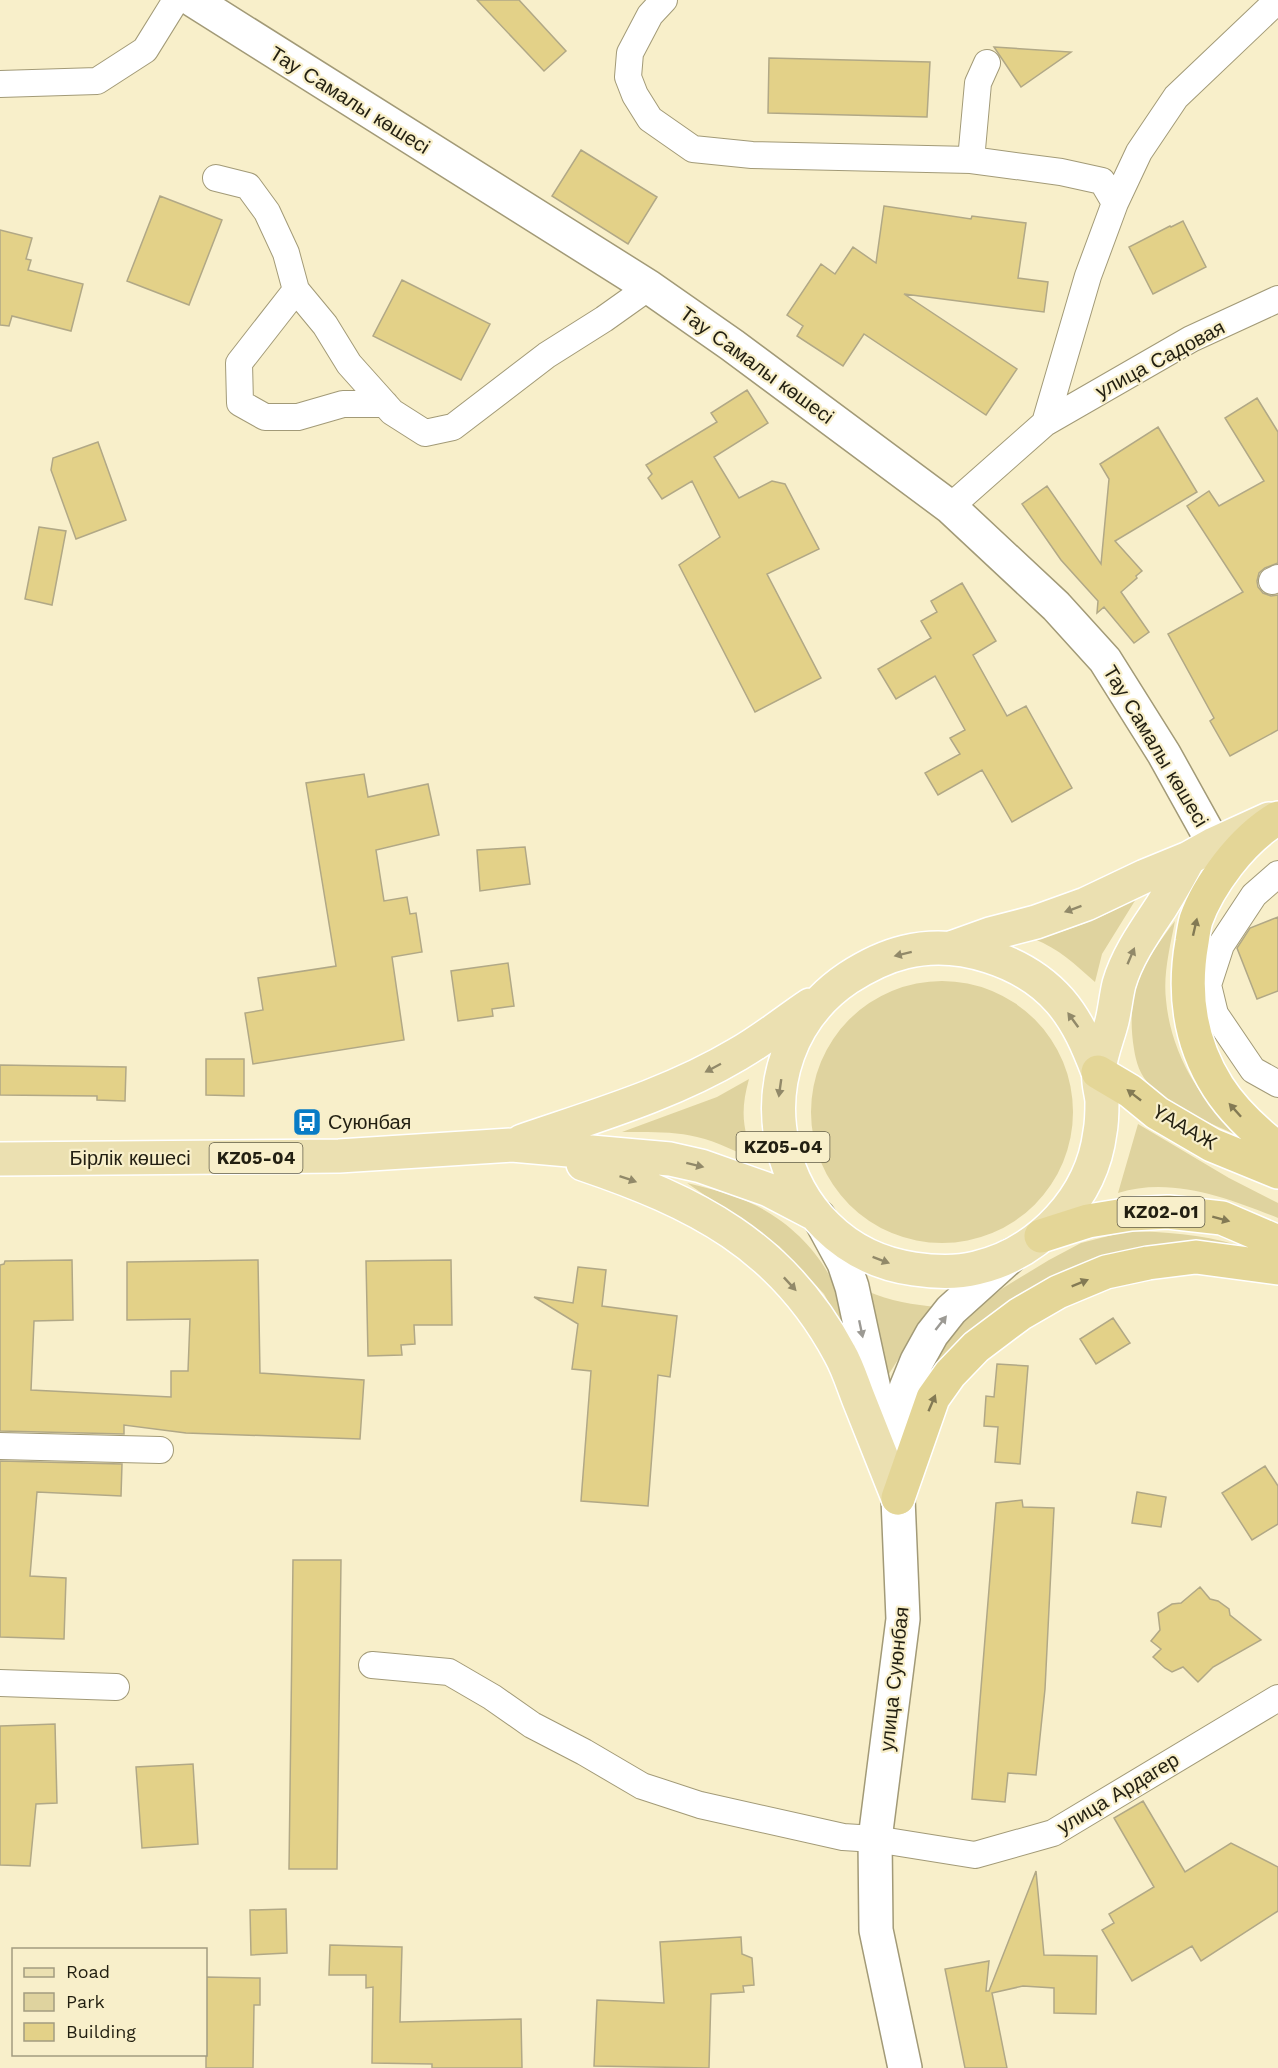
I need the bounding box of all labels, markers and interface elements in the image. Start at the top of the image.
street label: Тау Самалы көшесі [266,41,434,159]
street label: Тау Самалы көшесі [675,301,839,429]
street label: улица Садовая [1091,315,1229,403]
street label: Тау Самалы көшесі [1098,661,1214,831]
one-way arrow [1063,904,1081,914]
one-way arrow [1191,917,1200,936]
one-way arrow [1127,947,1136,965]
one-way arrow [894,949,912,959]
one-way arrow [1067,1012,1079,1028]
one-way arrow [704,1063,721,1073]
one-way arrow [776,1079,785,1098]
one-way arrow [1127,1090,1142,1102]
street label: ҮАААЖ [1149,1099,1222,1155]
one-way arrow [1228,1102,1242,1117]
bus stop icon: Суюнбая [291,1106,323,1138]
place label: Суюнбая [328,1110,411,1134]
road number: KZ05-04 [736,1132,830,1162]
road number: KZ05-04 [210,1143,302,1173]
street label: Бірлік көшесі [69,1146,191,1170]
one-way arrow [686,1161,704,1171]
one-way arrow [619,1175,637,1185]
road number: KZ02-01 [1118,1197,1204,1227]
one-way arrow [1212,1215,1230,1224]
one-way arrow [873,1255,891,1265]
one-way arrow [783,1276,797,1291]
one-way arrow [1071,1278,1089,1288]
one-way arrow [934,1315,947,1331]
one-way arrow [856,1319,866,1338]
one-way arrow [927,1395,936,1412]
street label: улица Суюнбая [874,1606,914,1752]
street label: улица Ардагер [1053,1747,1183,1839]
legend [12,1948,207,2056]
text: Road [66,1961,110,1982]
text: Park [66,1991,105,2012]
text: Building [66,2021,136,2042]

